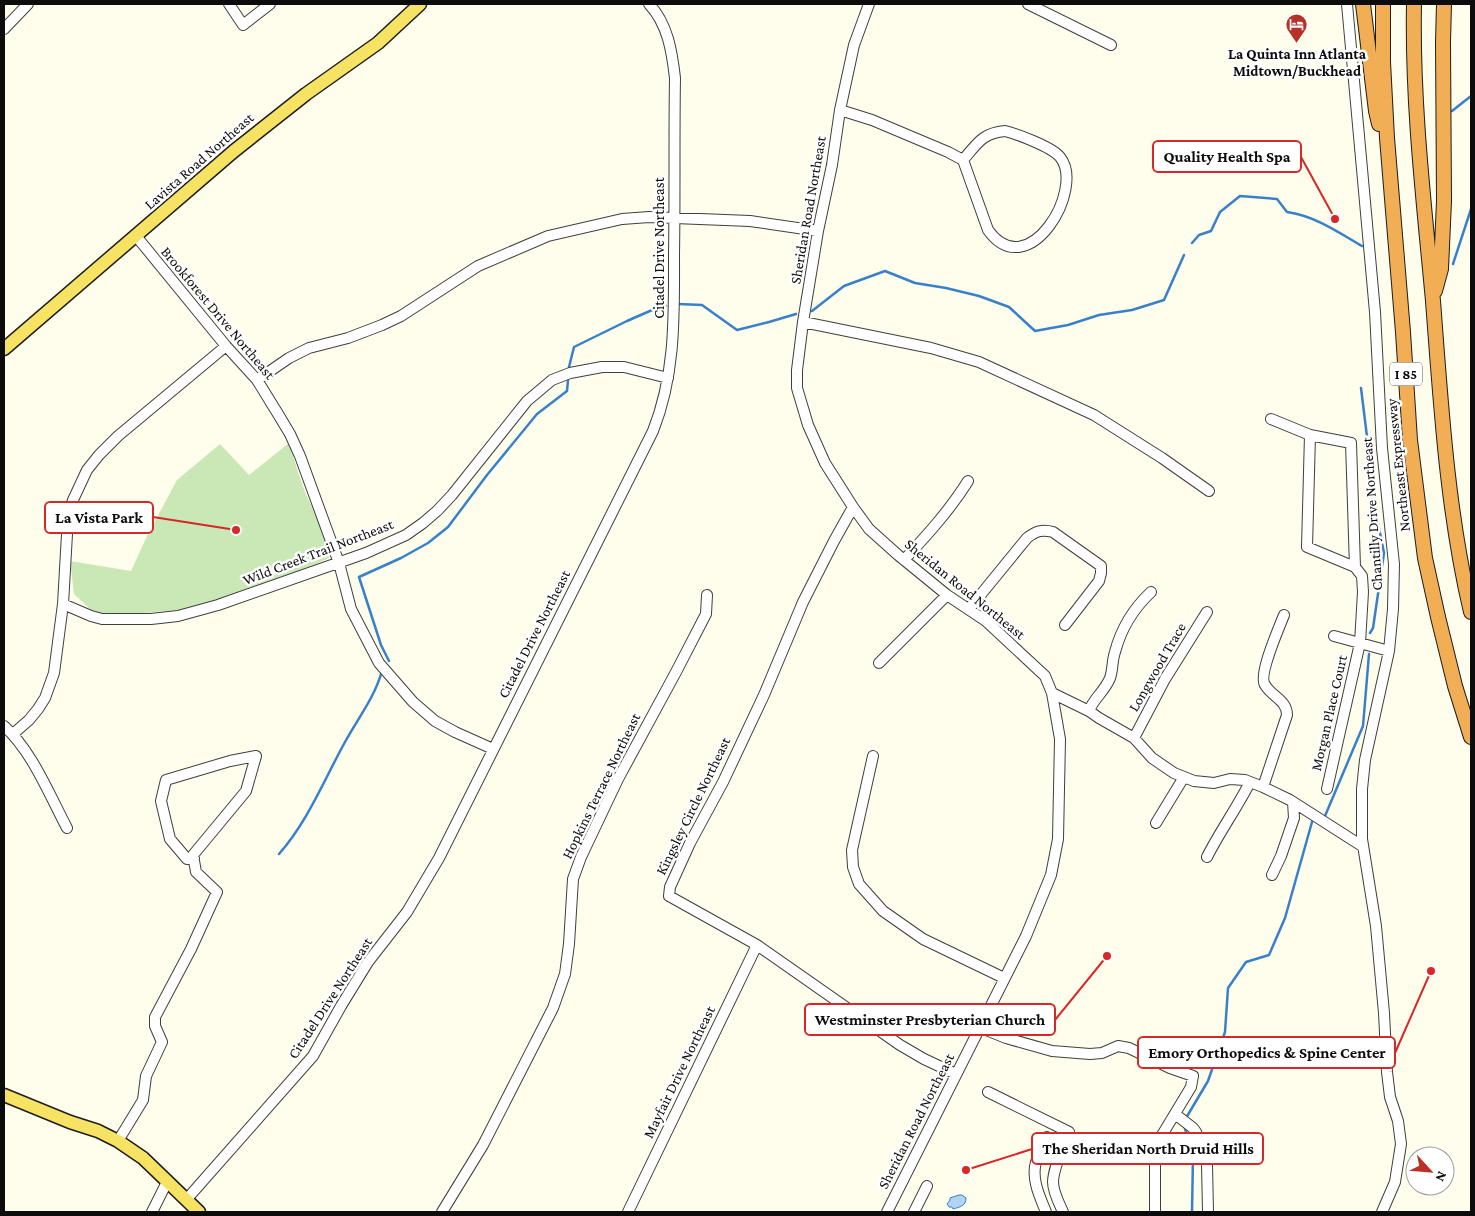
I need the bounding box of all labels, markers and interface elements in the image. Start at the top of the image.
hotel icon: La Quinta Inn Atlanta Midtown/Buckhead [1285,13,1309,44]
place label: La Quinta Inn Atlanta Midtown/Buckhead [1228,46,1367,79]
street label: Lavista Road Northeast [141,109,257,213]
street label: Sheridan Road Northeast [787,134,829,285]
callout: Quality Health Spa [1153,141,1301,172]
text: Quality Health Spa [1163,148,1291,165]
street label: Citadel Drive Northeast [651,176,667,319]
street label: Brookforest Drive Northeast [158,244,279,383]
road number: I 85 [1390,362,1422,386]
street label: Northeast Expressway [1383,398,1414,532]
street label: Chantilly Drive Northeast [1359,436,1386,591]
callout: La Vista Park [45,502,153,533]
text: La Vista Park [55,509,143,526]
street label: Wild Creek Trail Northeast [240,516,396,588]
street label: Sheridan Road Northeast [902,536,1029,643]
street label: Citadel Drive Northeast [495,567,574,701]
street label: Longwood Trace [1125,620,1190,715]
street label: Morgan Place Court [1308,653,1351,773]
street label: Hopkins Terrace Northeast [559,710,645,862]
street label: Kingsley Circle Northeast [653,734,735,878]
street label: Citadel Drive Northeast [285,934,376,1062]
street label: Mayfair Drive Northeast [640,1002,719,1141]
callout: Westminster Presbyterian Church [805,1004,1055,1035]
text: Westminster Presbyterian Church [814,1011,1045,1028]
callout: Emory Orthopedics & Spine Center [1138,1037,1395,1068]
text: Emory Orthopedics & Spine Center [1148,1044,1386,1061]
street label: Sheridan Road Northeast [875,1050,958,1191]
callout: The Sheridan North Druid Hills [1032,1133,1263,1164]
text: The Sheridan North Druid Hills [1042,1140,1254,1157]
north arrow [1405,1146,1455,1196]
text: N [1432,1169,1451,1185]

